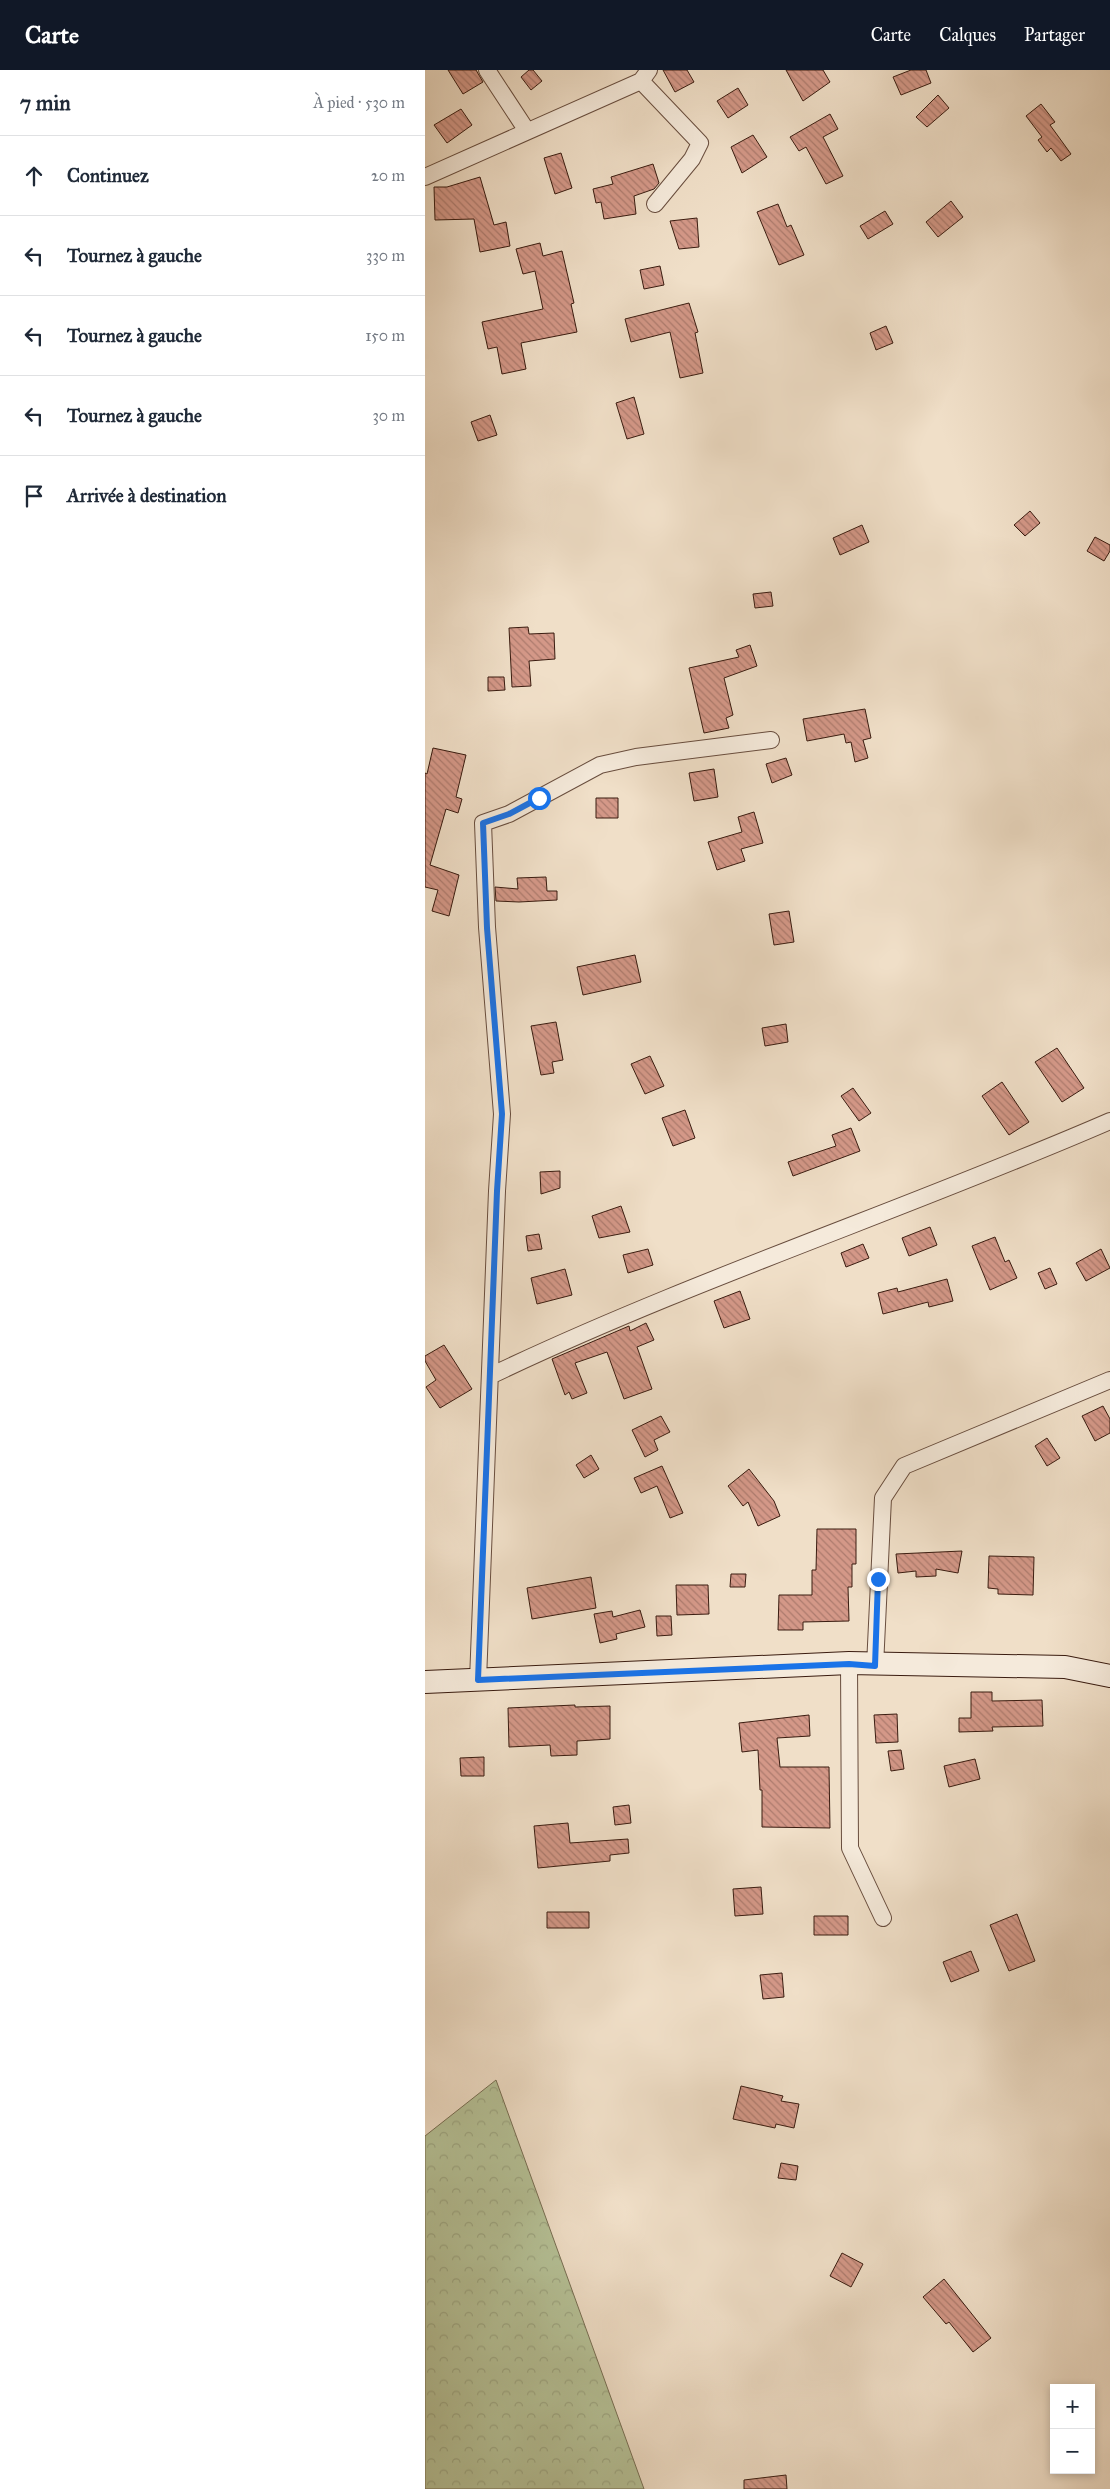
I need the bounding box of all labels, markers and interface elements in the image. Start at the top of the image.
text: Carte [25,20,79,50]
text: Carte [871,24,911,46]
text: Calques [939,24,996,46]
text: Partager [1024,24,1085,46]
text: 7 min [20,90,71,116]
text: À pied · 530 m [313,93,405,112]
icon: ahead [20,162,48,190]
text: Continuez [67,164,149,187]
text: 20 m [371,166,405,185]
icon: left [20,242,48,270]
text: Tournez à gauche [67,244,202,267]
text: 330 m [366,246,405,265]
icon: left [20,322,48,350]
text: Tournez à gauche [67,324,202,347]
text: 150 m [365,326,405,345]
icon: left [20,402,48,430]
text: Tournez à gauche [67,404,202,427]
text: 30 m [372,406,405,425]
icon: arrive [20,482,48,510]
text: Arrivée à destination [67,484,226,507]
route start [528,787,551,810]
route end [867,1568,890,1591]
map controls [1050,2384,1095,2474]
button: + [1050,2384,1095,2429]
button: − [1050,2429,1095,2474]

